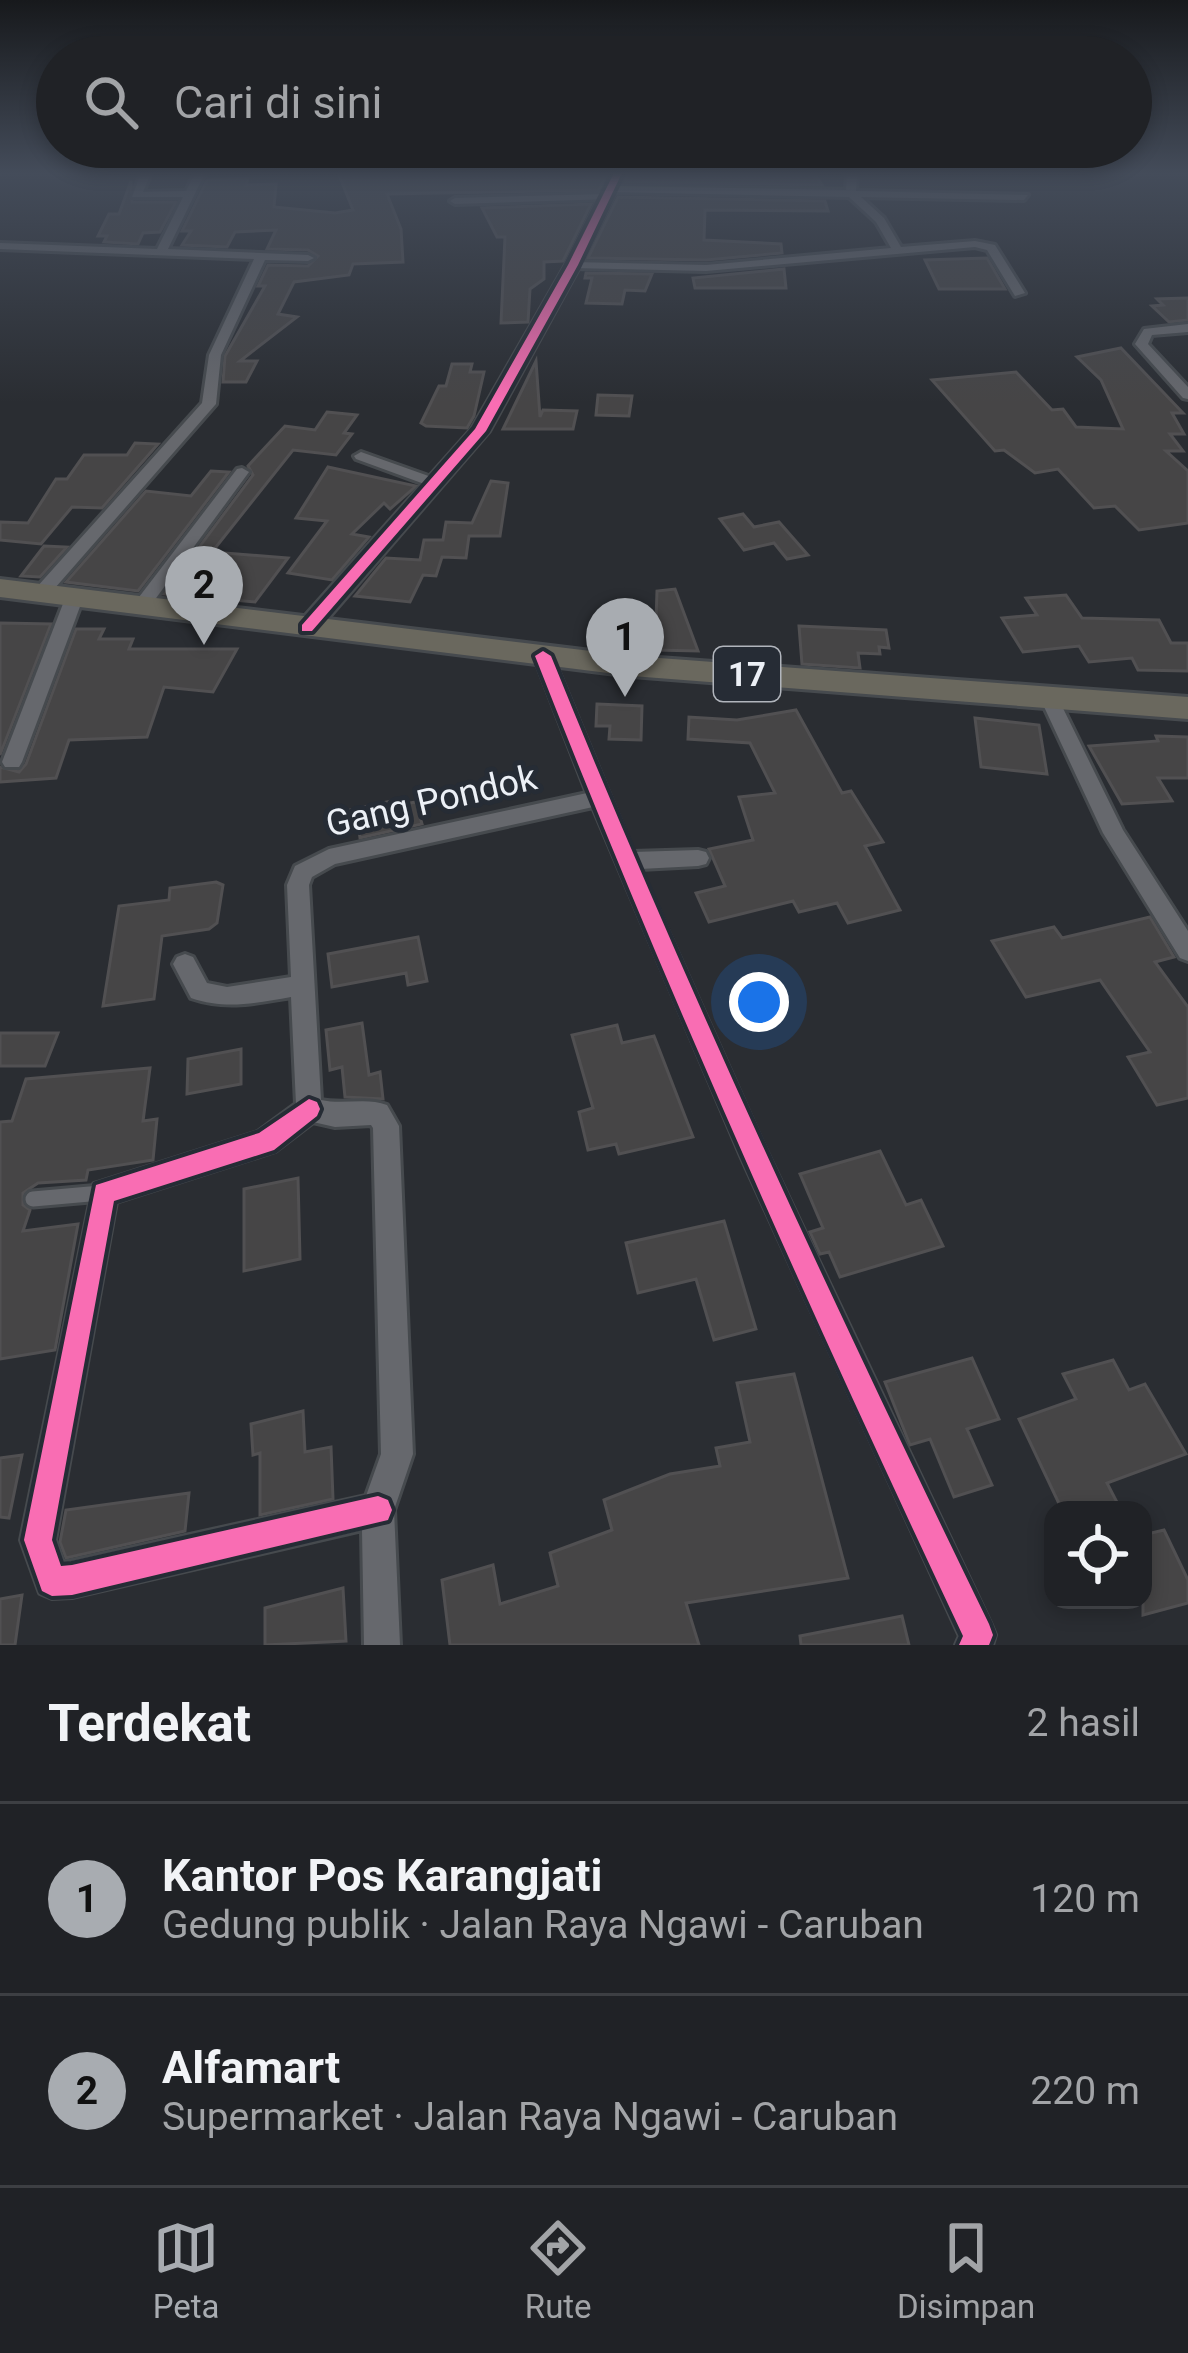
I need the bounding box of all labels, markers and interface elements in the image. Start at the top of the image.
search box [36,36,1152,168]
icon: search [78,69,144,135]
text: Cari di sini [174,76,383,129]
pin: 2 [165,546,243,645]
pin: 1 [586,598,664,697]
road number: 17 [714,647,780,701]
street label: Gang Pondok [322,756,541,846]
your location [729,972,789,1032]
map controls [1044,1501,1152,1609]
button: locate [1044,1501,1152,1609]
text: Terdekat [48,1694,251,1753]
text: 2 hasil [1027,1700,1140,1746]
text: Kantor Pos Karangjati [162,1849,602,1902]
text: 1 [76,1876,98,1922]
text: 120 m [1030,1876,1140,1922]
text: Gedung publik · Jalan Raya Ngawi - Caruban [162,1902,924,1948]
text: Alfamart [162,2041,340,2094]
text: 2 [76,2068,98,2114]
text: 220 m [1030,2068,1140,2114]
text: Supermarket · Jalan Raya Ngawi - Caruban [162,2094,898,2140]
tab: Peta [153,2215,220,2326]
tab: Rute [525,2215,592,2326]
tab: Disimpan [897,2215,1035,2326]

